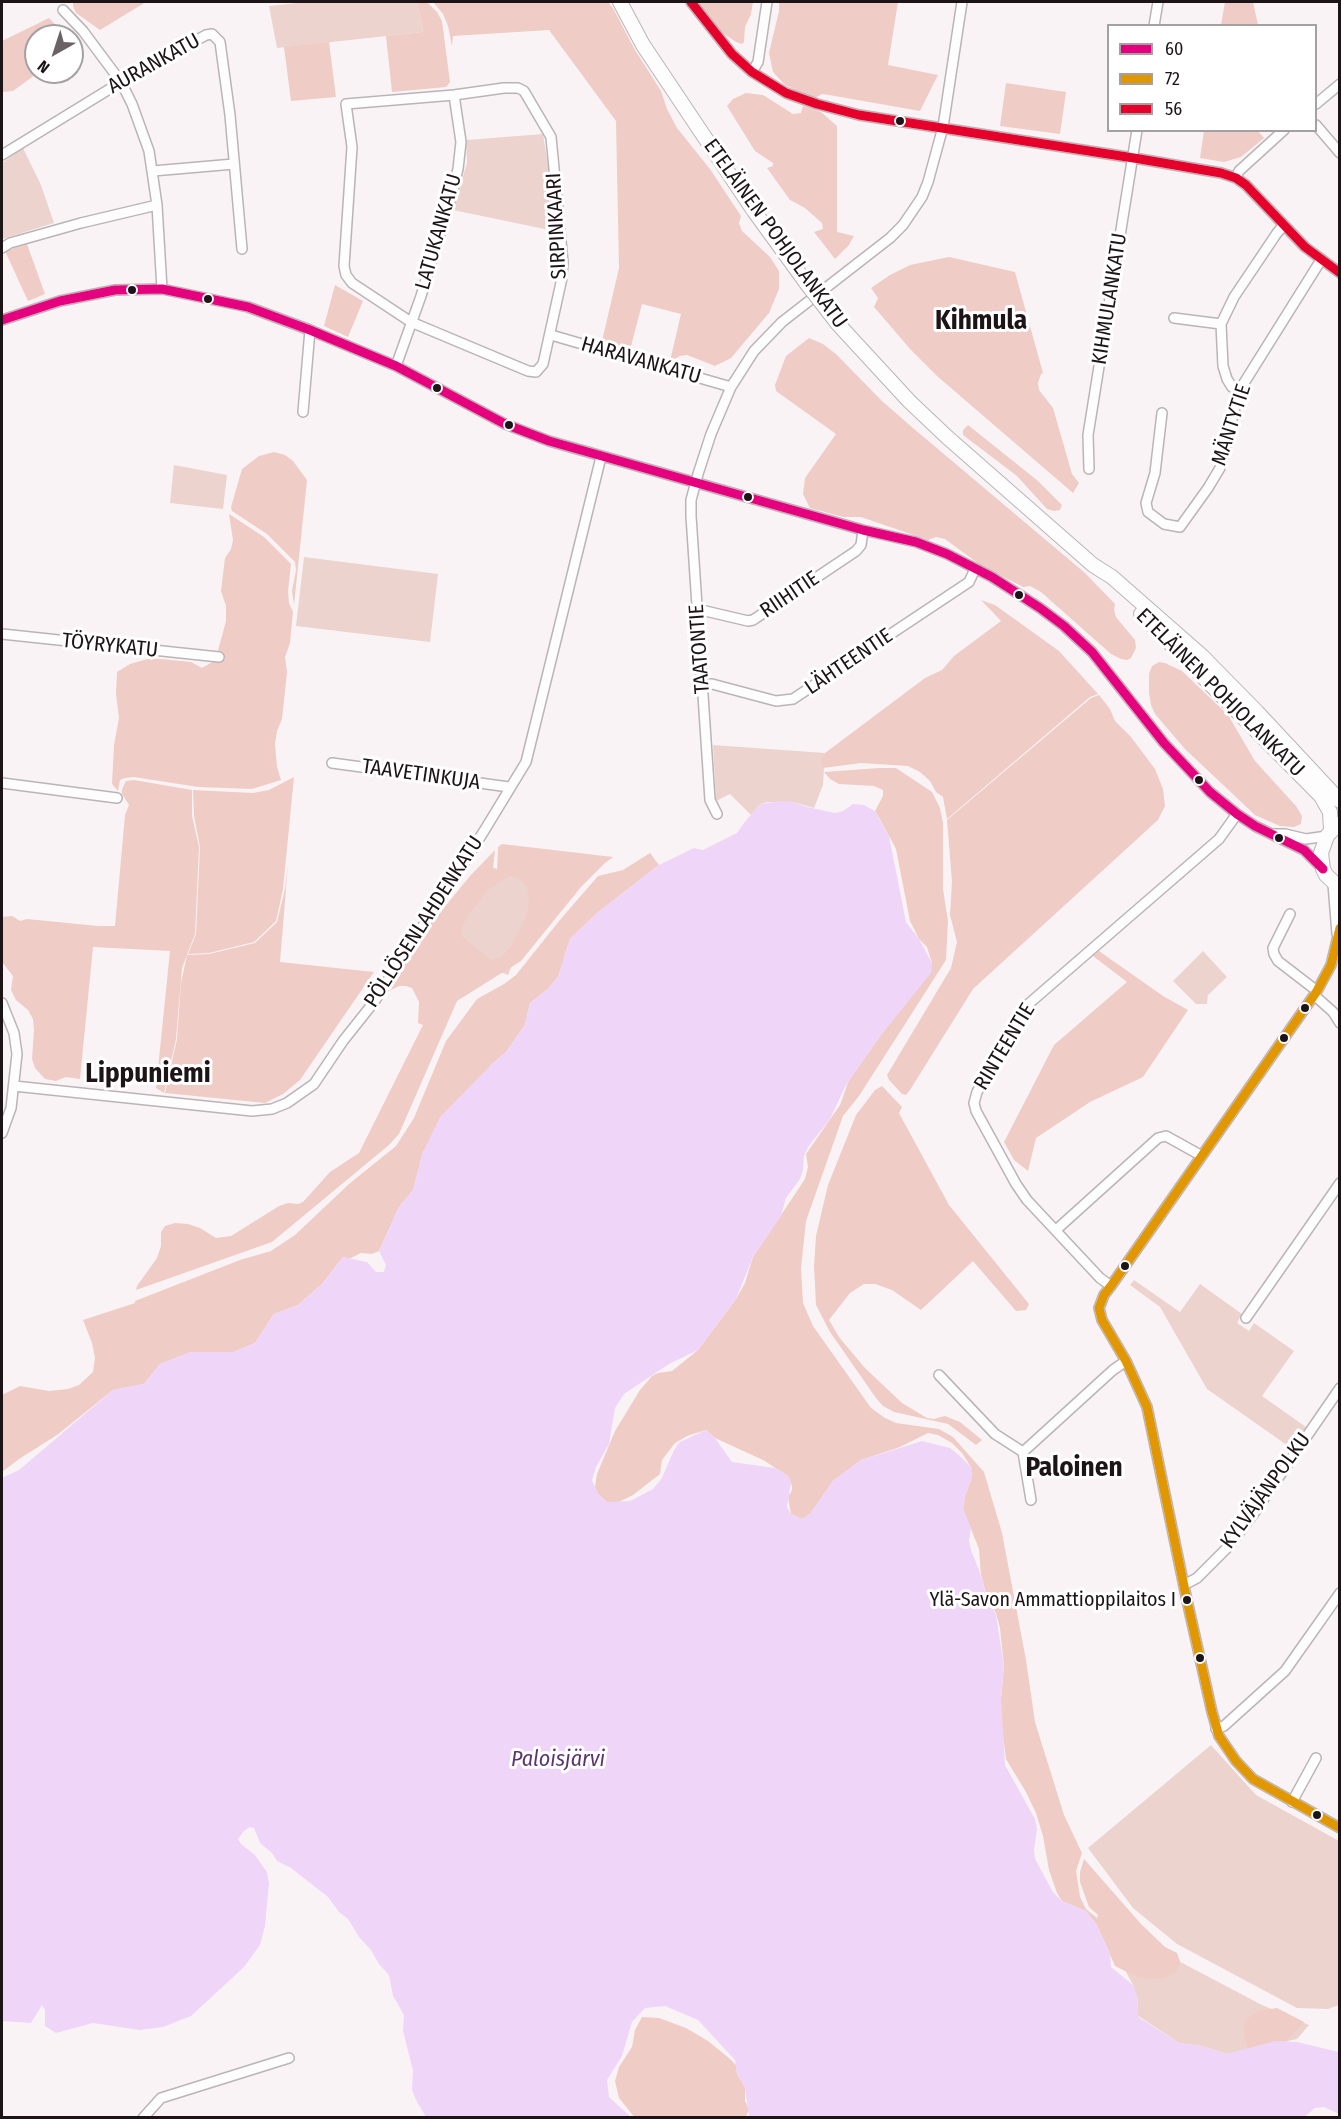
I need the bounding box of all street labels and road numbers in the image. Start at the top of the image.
street label: AURANKATU [103,28,205,100]
street label: ETELÄINEN POHJOLANKATU [698,135,852,333]
street label: LATUKANKATU [410,171,468,293]
street label: SIRPINKAARI [542,172,572,280]
street label: KIHMULANKATU [1087,231,1133,367]
street label: HARAVANKATU [578,332,704,390]
street label: MÄNTYTIE [1207,381,1257,469]
street label: RIIHITIE [756,566,824,624]
street label: TAATONTIE [684,603,716,695]
street label: ETELÄINEN POHJOLANKATU [1131,604,1309,782]
street label: LÄHTEENTIE [800,624,898,700]
street label: TÖYRYKATU [61,628,159,664]
street label: TAAVETINKUJA [360,754,482,796]
street label: PÖLLÖSENLAHDENKATU [359,832,489,1012]
street label: RINTEENTIE [969,999,1041,1095]
street label: KYLVÄJÄNPOLKU [1216,1428,1316,1554]

